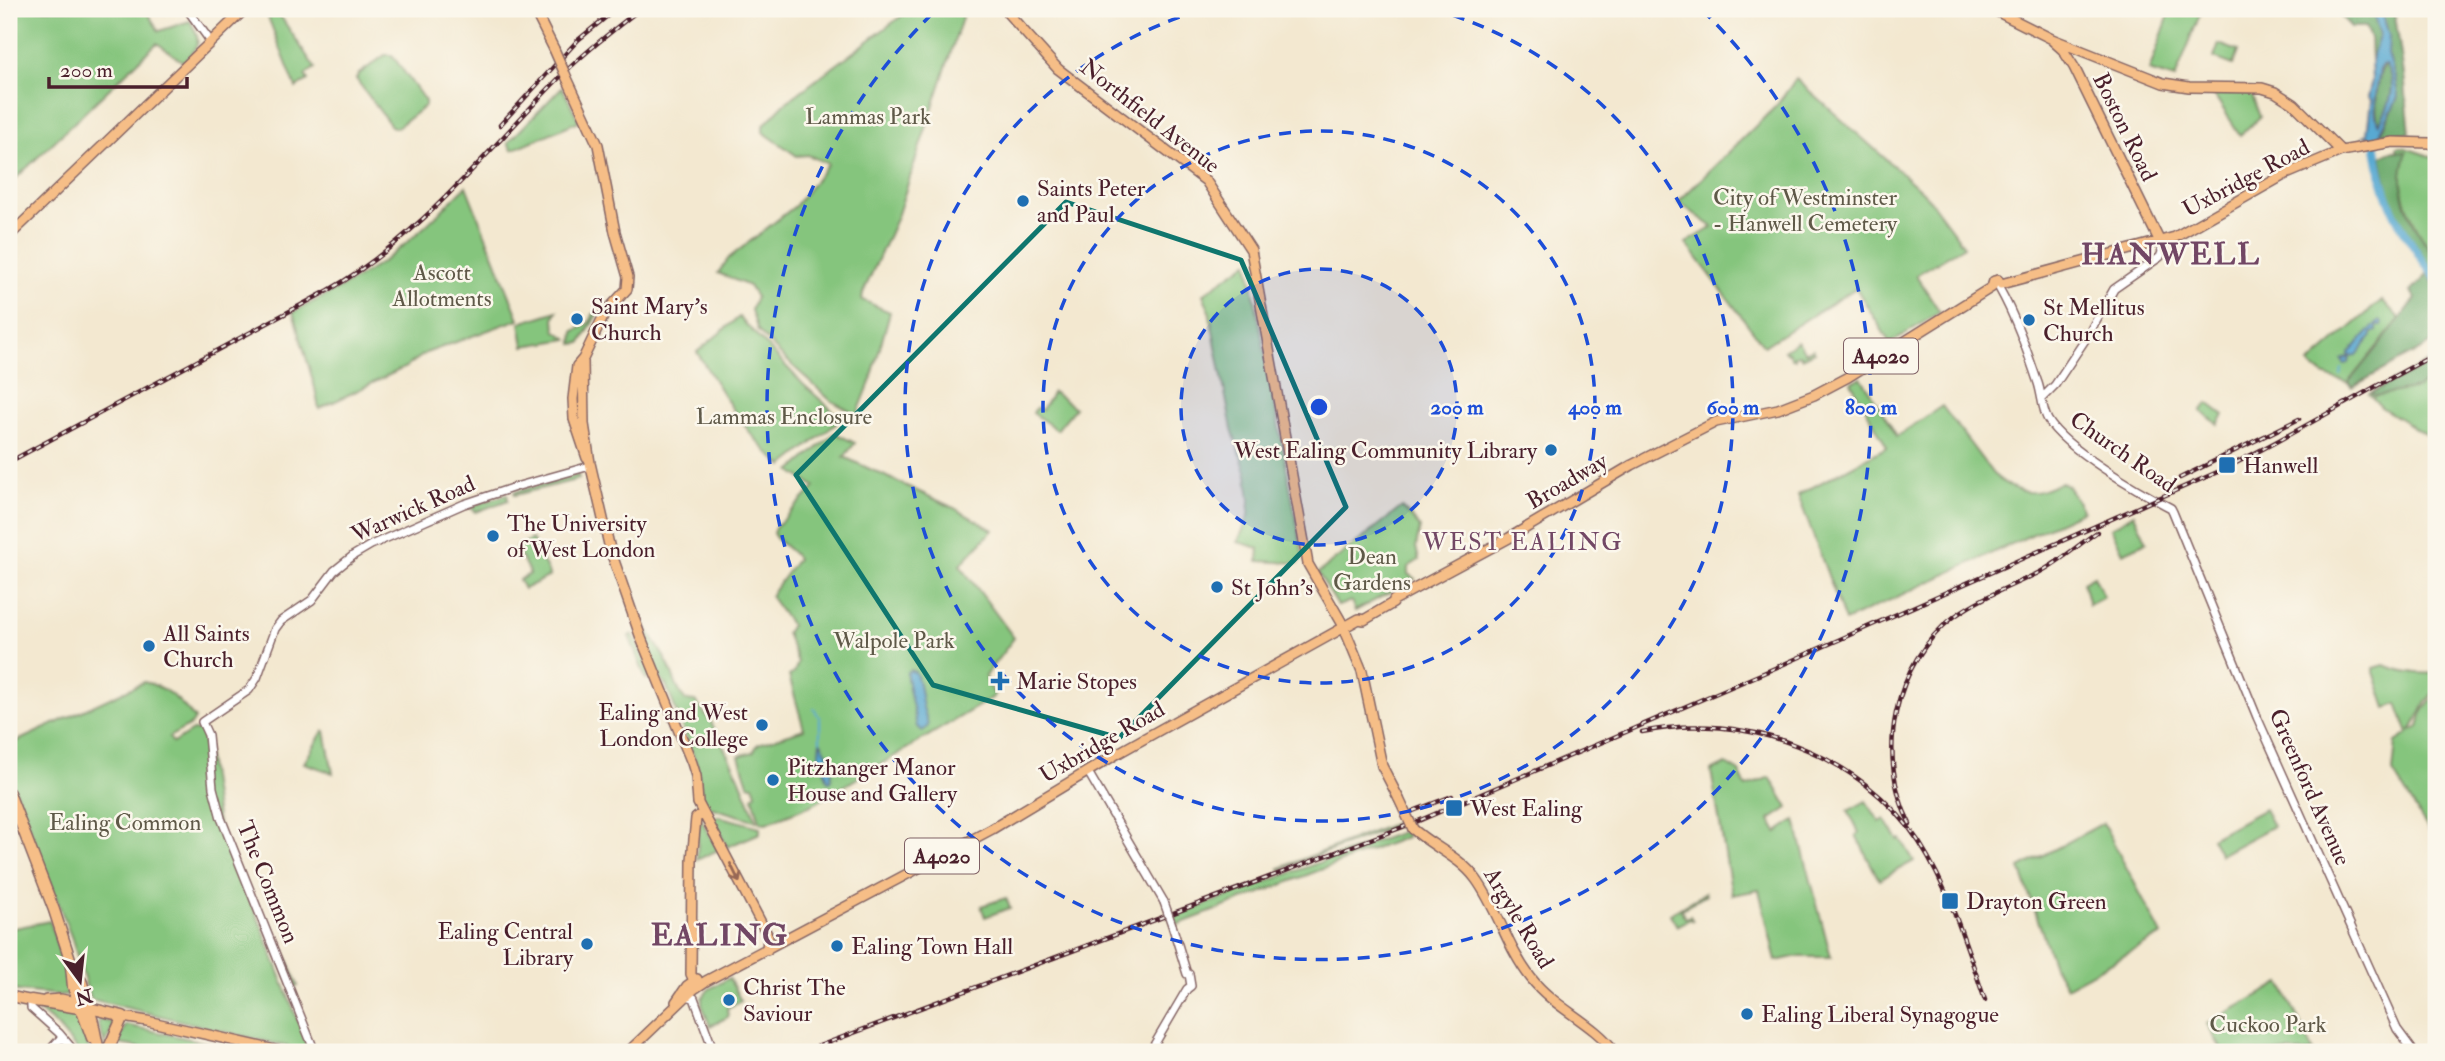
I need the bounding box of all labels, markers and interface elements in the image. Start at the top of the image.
scale bar [49,46,187,90]
street label: Northfield Avenue [1074,52,1226,180]
text: 200 m [60,57,113,84]
street label: Boston Road [2086,68,2164,186]
park label: Lammas Park [805,102,931,131]
street label: Uxbridge Road [2177,132,2315,224]
place label: Saints Peter and Paul [1037,174,1146,229]
park label: City of Westminster - Hanwell Cemetery [1713,183,1898,238]
marker: Saints Peter and Paul [1015,193,1031,209]
district label: HANWELL [2081,236,2261,273]
park label: Ascott Allotments [391,258,492,313]
place label: Saint Mary's Church [591,292,708,347]
place label: St Mellitus Church [2043,293,2145,348]
marker: Saint Mary's Church [569,311,585,327]
marker: St Mellitus Church [2021,312,2037,328]
road number: A4020 [1844,338,1918,374]
text: 200 m [1431,394,1484,421]
text: 400 m [1567,394,1622,421]
text: 600 m [1707,394,1760,421]
text: 800 m [1845,394,1898,421]
centre of rings [1307,395,1331,419]
park label: Lammas Enclosure [696,402,873,431]
street label: Church Road [2064,405,2182,499]
place label: West Ealing Community Library [1233,436,1538,465]
marker: West Ealing Community Library [1543,442,1559,458]
street label: Broadway [1521,446,1613,516]
place label: Hanwell [2243,451,2318,480]
marker: Hanwell [2217,455,2237,475]
street label: Warwick Road [346,469,480,550]
place label: The University of West London [507,509,656,564]
district label: WEST EALING [1422,527,1623,558]
marker: The University of West London [485,528,501,544]
park label: Dean Gardens [1333,542,1411,597]
place label: St John's [1231,573,1313,602]
marker: St John's [1209,579,1225,595]
place label: All Saints Church [162,619,250,674]
park label: Walpole Park [832,626,955,656]
marker: All Saints Church [141,638,157,654]
place label: Marie Stopes [1016,667,1137,697]
marker: Marie Stopes [990,671,1010,691]
street label: Uxbridge Road [1034,694,1170,790]
place label: Ealing and West London College [598,698,748,753]
street label: Greenford Avenue [2262,704,2358,870]
marker: Ealing and West London College [754,717,770,733]
place label: Pitzhanger Manor House and Gallery [787,753,958,808]
marker: Pitzhanger Manor House and Gallery [765,772,781,788]
place label: West Ealing [1469,794,1583,823]
marker: West Ealing [1444,798,1464,818]
park label: Ealing Common [49,808,201,837]
street label: The Common [230,816,306,948]
road number: A4020 [905,838,979,874]
street label: Argyle Road [1477,861,1561,974]
one-way arrow [728,862,742,883]
place label: Drayton Green [1966,887,2107,916]
marker: Drayton Green [1940,891,1960,911]
place label: Ealing Central Library [437,917,574,972]
district label: EALING [651,917,789,954]
place label: Ealing Town Hall [851,932,1013,961]
marker: Ealing Central Library [579,936,595,952]
marker: Ealing Town Hall [829,938,845,954]
north arrow [46,946,116,1016]
place label: Christ The Saviour [743,973,846,1028]
text: N [72,982,96,1011]
marker: Christ The Saviour [721,992,737,1008]
place label: Ealing Liberal Synagogue [1761,1000,1999,1029]
marker: Ealing Liberal Synagogue [1739,1006,1755,1022]
park label: Cuckoo Park [2209,1010,2327,1039]

